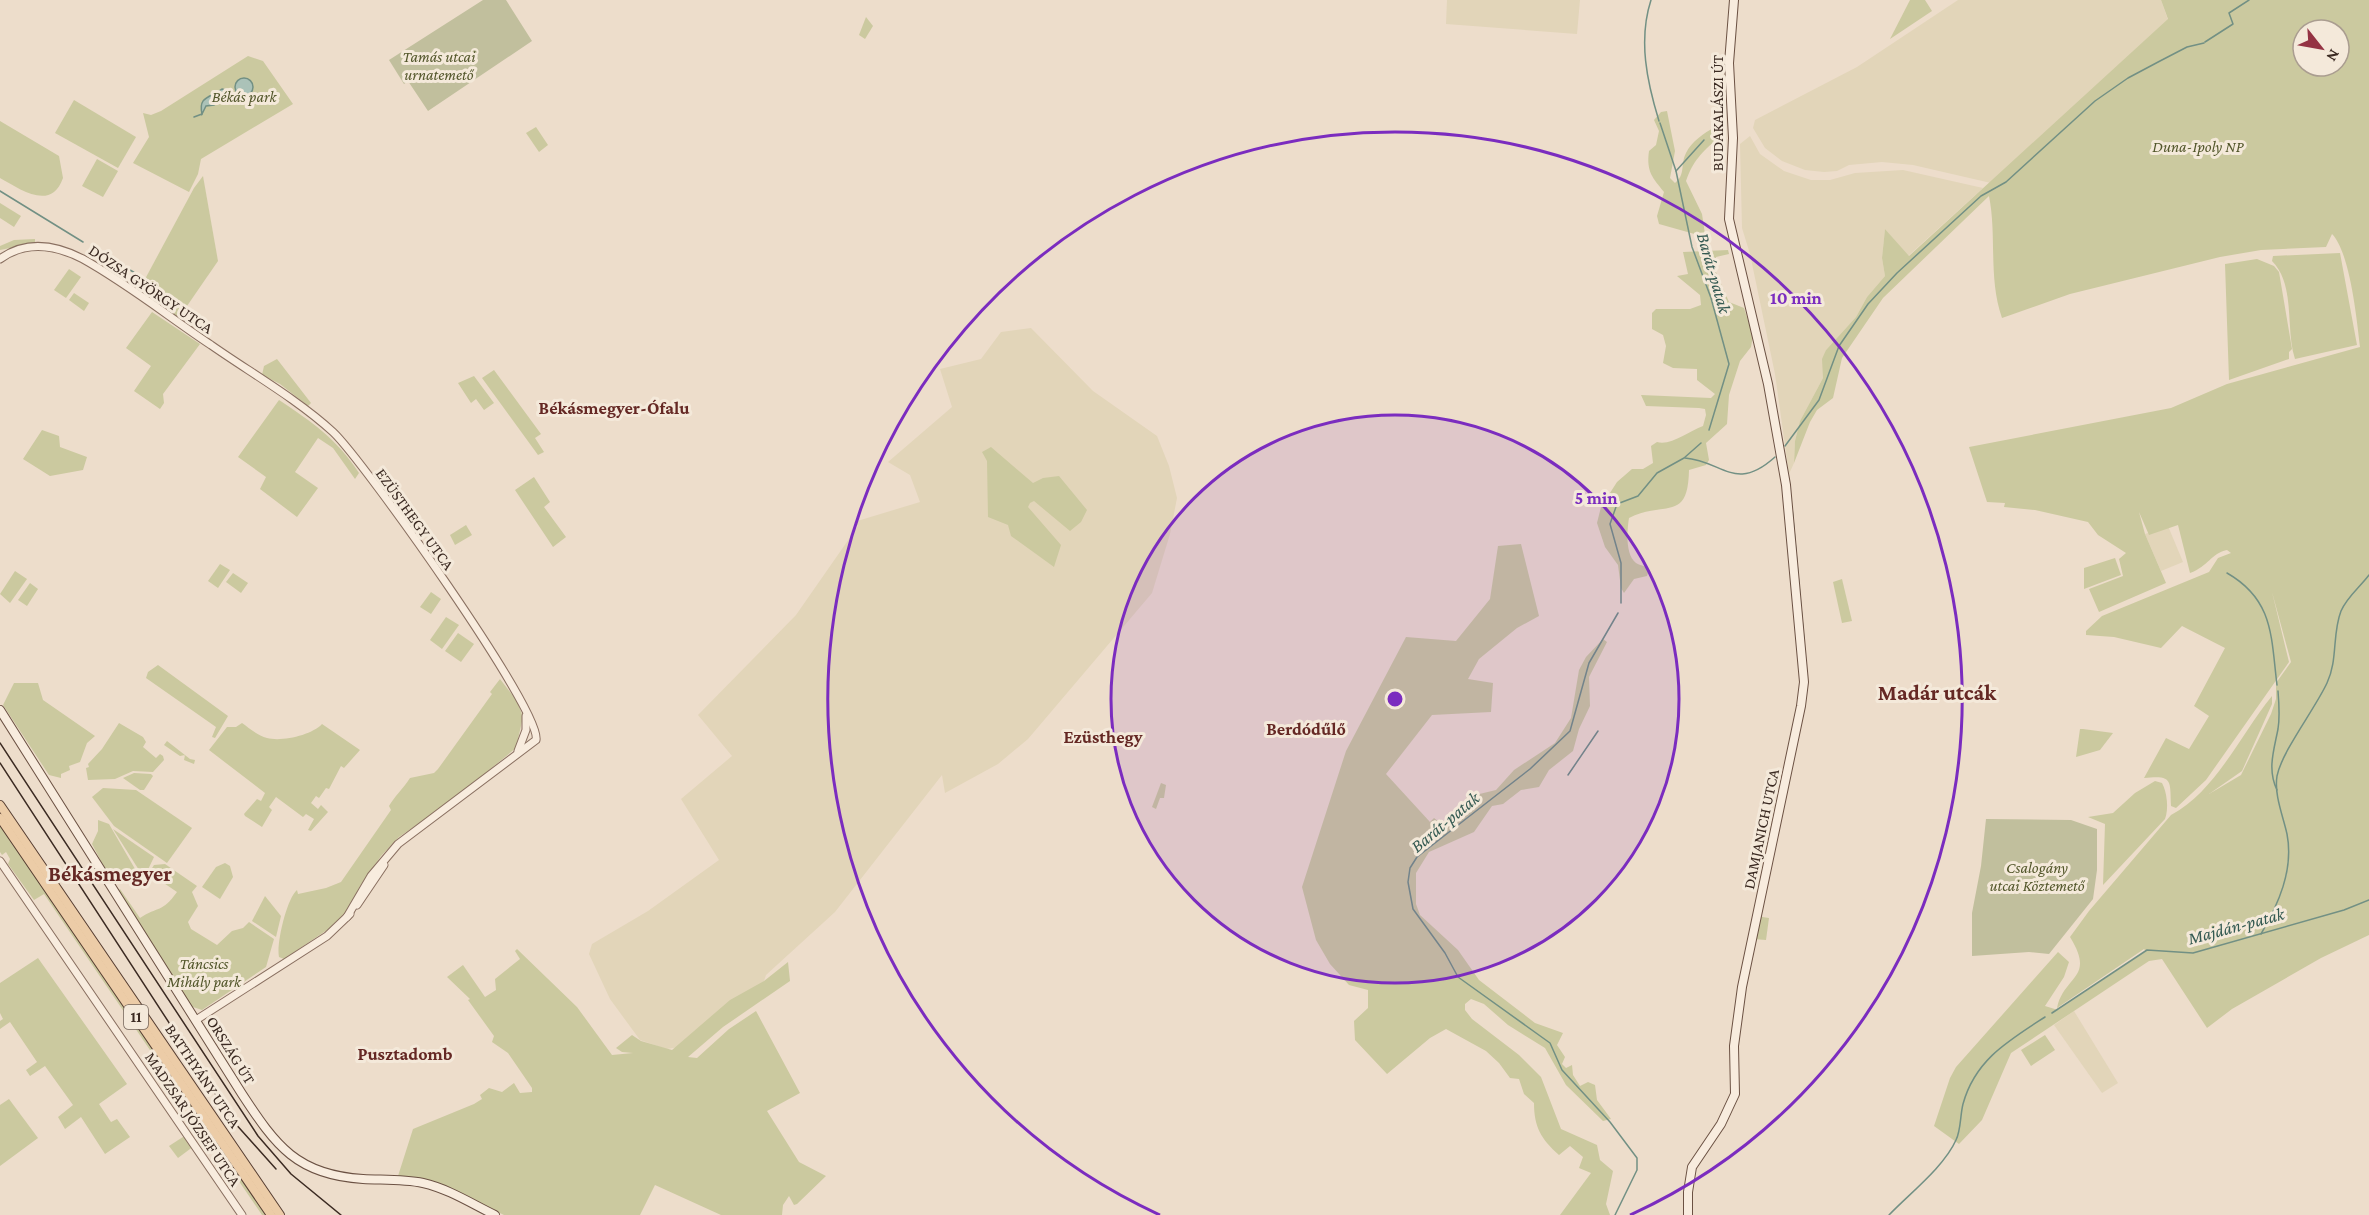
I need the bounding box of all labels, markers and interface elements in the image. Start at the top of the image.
north arrow [2291,18,2351,78]
text: N [2323,46,2344,65]
park label: Tamás utcai urnatemető [403,48,476,83]
street label: BUDAKALÁSZI ÚT [1709,54,1726,171]
park label: Békás park [212,88,277,106]
park label: Duna-Ipoly NP [2152,138,2245,156]
water label: Barát-patak [1693,230,1735,317]
street label: DÓZSA GYÖRGY UTCA [86,241,217,337]
text: 10 min [1770,288,1823,308]
district label: Békásmegyer-Ófalu [539,398,690,418]
street label: EZÜSTHEGY UTCA [372,465,458,574]
text: 5 min [1574,488,1618,508]
district label: Madár utcák [1878,680,1997,705]
centre of rings [1385,689,1405,709]
district label: Berdódűlő [1266,719,1346,739]
district label: Ezüsthegy [1064,727,1143,747]
street label: DAMJANICH UTCA [1740,766,1783,891]
water label: Barát-patak [1407,787,1484,856]
park label: Csalogány utcai Köztemető [1989,859,2086,894]
district label: Békásmegyer [48,861,172,886]
water label: Majdán-patak [2185,903,2288,950]
park label: Táncsics Mihály park [166,955,242,991]
road number: 11 [124,1005,148,1029]
street label: ORSZÁG ÚT [204,1013,259,1087]
street label: BATTHYÁNY UTCA [162,1021,244,1132]
district label: Pusztadomb [357,1044,453,1064]
street label: MADZSAR JÓZSEF UTCA [141,1049,245,1190]

